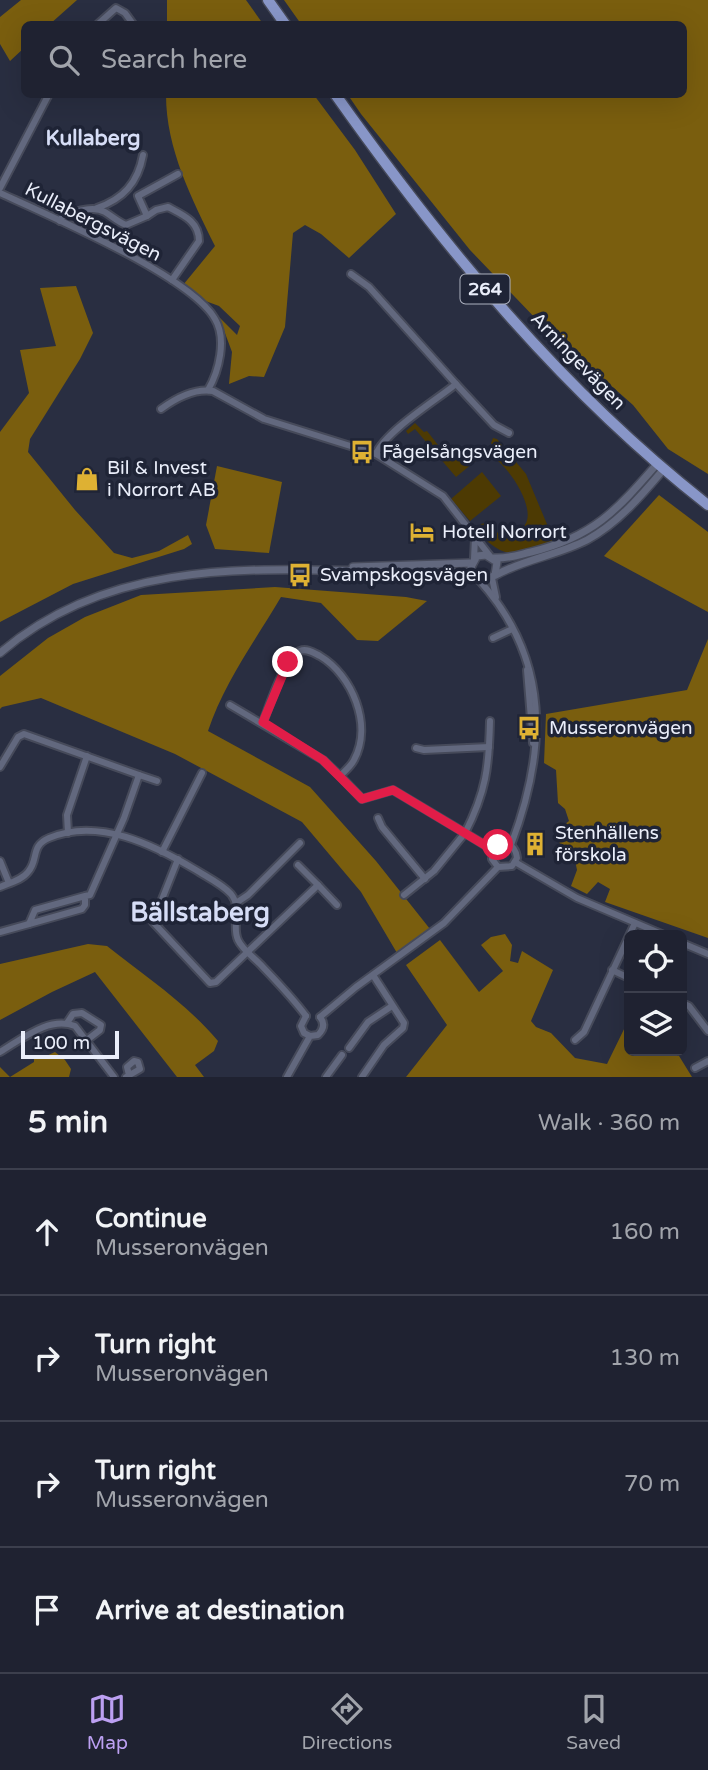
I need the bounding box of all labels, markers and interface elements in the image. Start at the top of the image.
search box [21,21,687,98]
icon: search [45,41,83,79]
text: Search here [101,44,247,75]
district label: Kullaberg [45,126,141,151]
street label: Kullabergsvägen [21,178,165,266]
road number: 264 [461,274,510,304]
street label: Arningevägen [526,308,630,414]
bus stop icon: Fågelsångsvägen [348,438,376,466]
place label: Fågelsångsvägen [382,441,538,463]
place label: Bil & Invest i Norrort AB [107,457,216,501]
shop icon: Bil & Invest i Norrort AB [73,465,101,493]
hotel icon: Hotell Norrort [408,518,436,546]
place label: Hotell Norrort [442,521,567,543]
bus stop icon: Svampskogsvägen [286,561,314,589]
place label: Svampskogsvägen [320,564,488,586]
route end [272,646,303,677]
bus stop icon: Musseronvägen [515,714,543,742]
place label: Musseronvägen [549,717,693,739]
place label: Stenhällens förskola [555,822,659,866]
route start [482,829,513,860]
building icon: Stenhällens förskola [521,830,549,858]
district label: Bällstaberg [130,897,270,928]
map controls [624,930,687,1056]
button: locate [624,930,687,993]
button: layers [624,993,687,1056]
scale bar [21,1028,119,1060]
text: 100 m [32,1032,90,1054]
text: 5 min [28,1104,108,1141]
text: Walk · 360 m [538,1109,680,1137]
text: Continue [95,1203,207,1234]
icon: ahead [28,1213,66,1251]
text: 160 m [610,1218,680,1246]
text: Musseronvägen [95,1234,269,1262]
text: Turn right [95,1329,216,1360]
icon: right [28,1339,66,1377]
text: 130 m [610,1344,680,1372]
text: Musseronvägen [95,1360,269,1388]
text: Turn right [95,1455,216,1486]
icon: right [28,1465,66,1503]
text: 70 m [624,1470,680,1498]
text: Musseronvägen [95,1486,269,1514]
icon: arrive [28,1591,66,1629]
text: Arrive at destination [95,1595,345,1626]
tab: Map [87,1690,128,1754]
tab: Directions [302,1690,393,1754]
tab: Saved [566,1690,621,1754]

